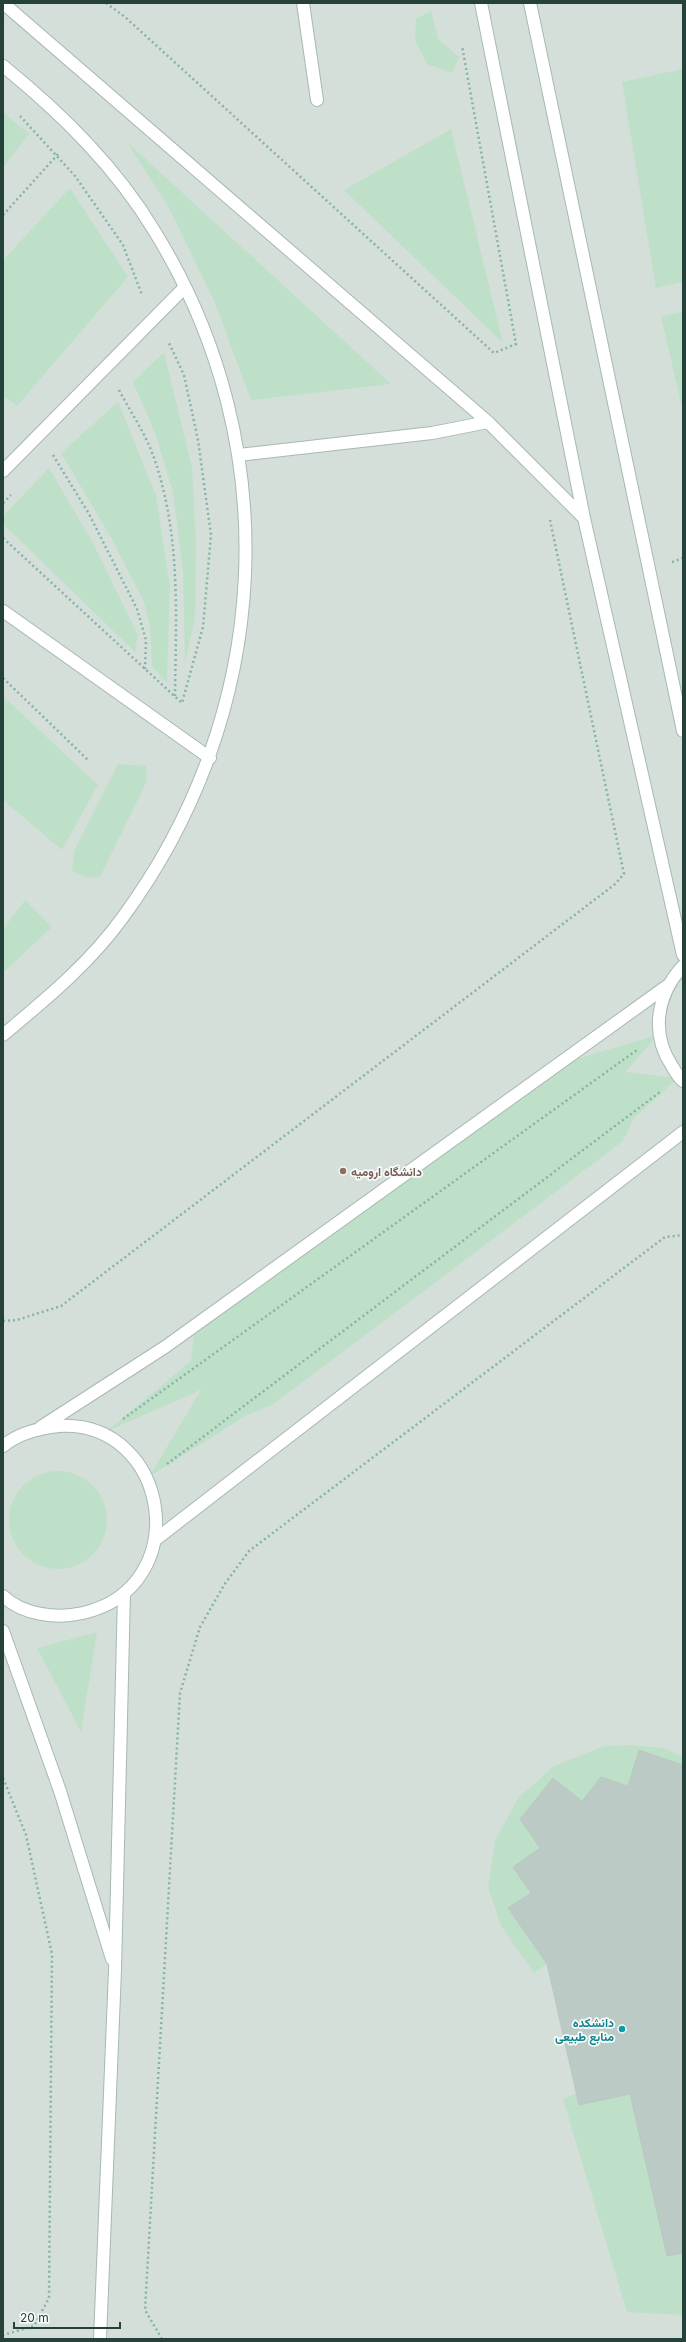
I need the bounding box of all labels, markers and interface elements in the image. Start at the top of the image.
place label: دانشگاه ارومیه [351,1164,422,1180]
marker: دانشگاه ارومیه [338,1166,348,1176]
place label: دانشکده منابع طبیعی [555,2015,614,2045]
marker: دانشکده منابع طبیعی [617,2024,627,2034]
scale bar [14,2304,120,2330]
text: 20 m [20,2310,49,2325]

